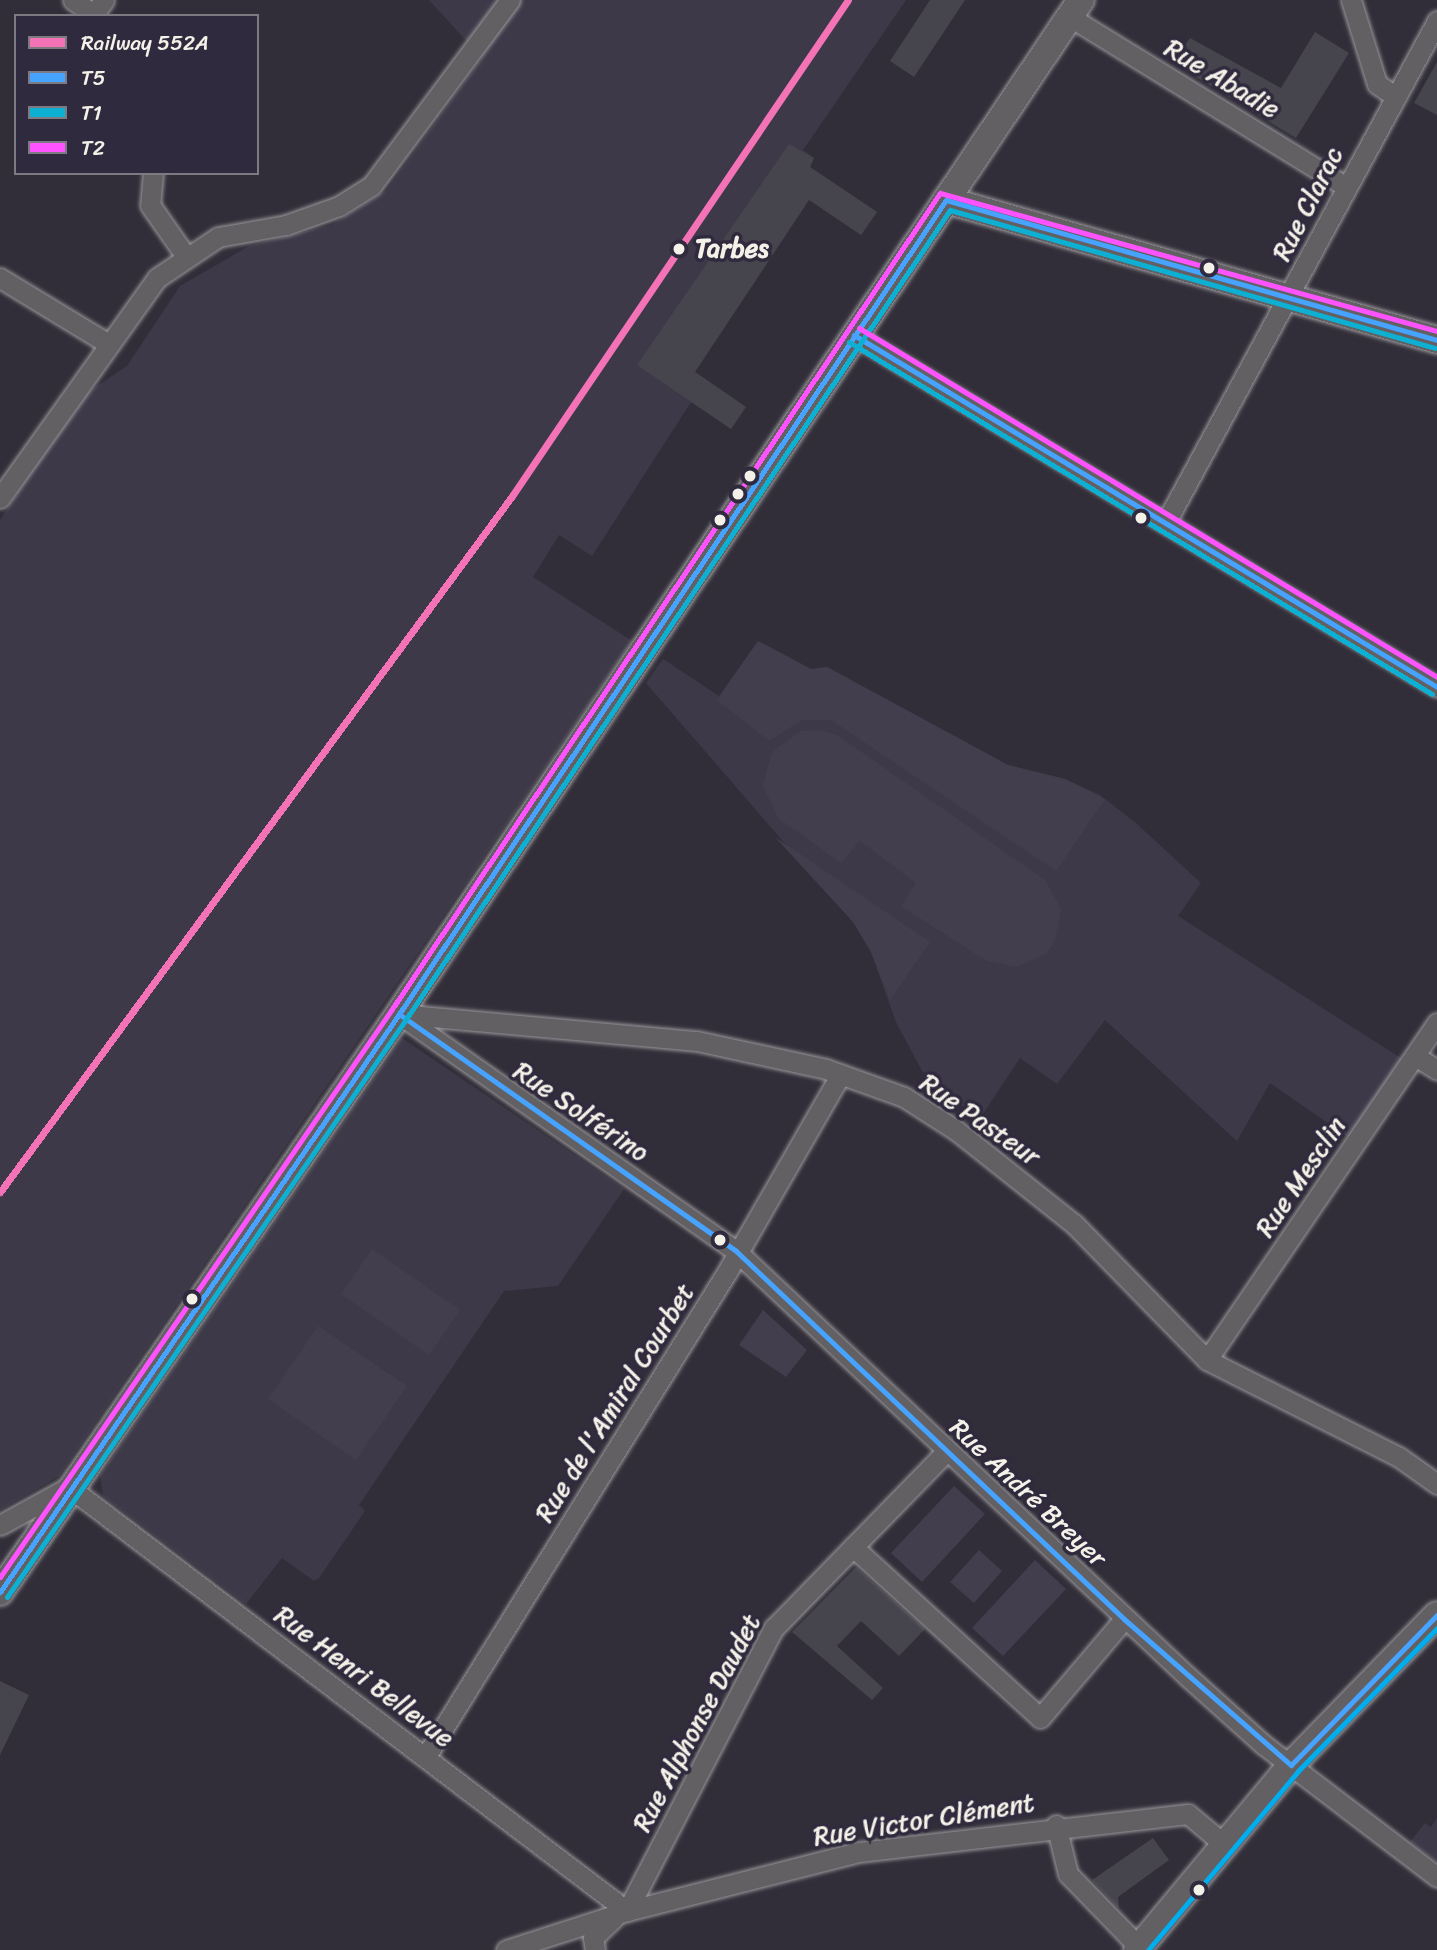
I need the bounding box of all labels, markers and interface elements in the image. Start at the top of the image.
legend [14,14,259,175]
text: Railway 552A [81,24,209,62]
street label: Rue Abadie [1159,33,1285,125]
text: T5 [81,59,106,97]
text: T1 [81,94,102,132]
text: T2 [81,129,105,167]
street label: Rue Clarac [1266,142,1350,266]
place label: Tarbes [695,233,769,265]
marker: Tarbes [669,239,689,259]
unlabelled marker [1202,261,1216,275]
unlabelled marker [743,469,757,483]
unlabelled marker [731,487,745,501]
unlabelled marker [1134,511,1148,525]
unlabelled marker [713,513,727,527]
street label: Rue Solférino [508,1055,654,1169]
street label: Rue Pasteur [914,1067,1046,1173]
street label: Rue Mesclin [1249,1111,1353,1243]
unlabelled marker [713,1233,727,1247]
street label: Rue de l'Amiral Courbet [529,1279,701,1527]
unlabelled marker [185,1292,199,1306]
street label: Rue André Breyer [943,1412,1113,1574]
street label: Rue Henri Bellevue [268,1599,460,1755]
street label: Rue Alphonse Daudet [627,1609,767,1837]
street label: Rue Victor Clément [811,1787,1037,1853]
unlabelled marker [1192,1883,1206,1897]

